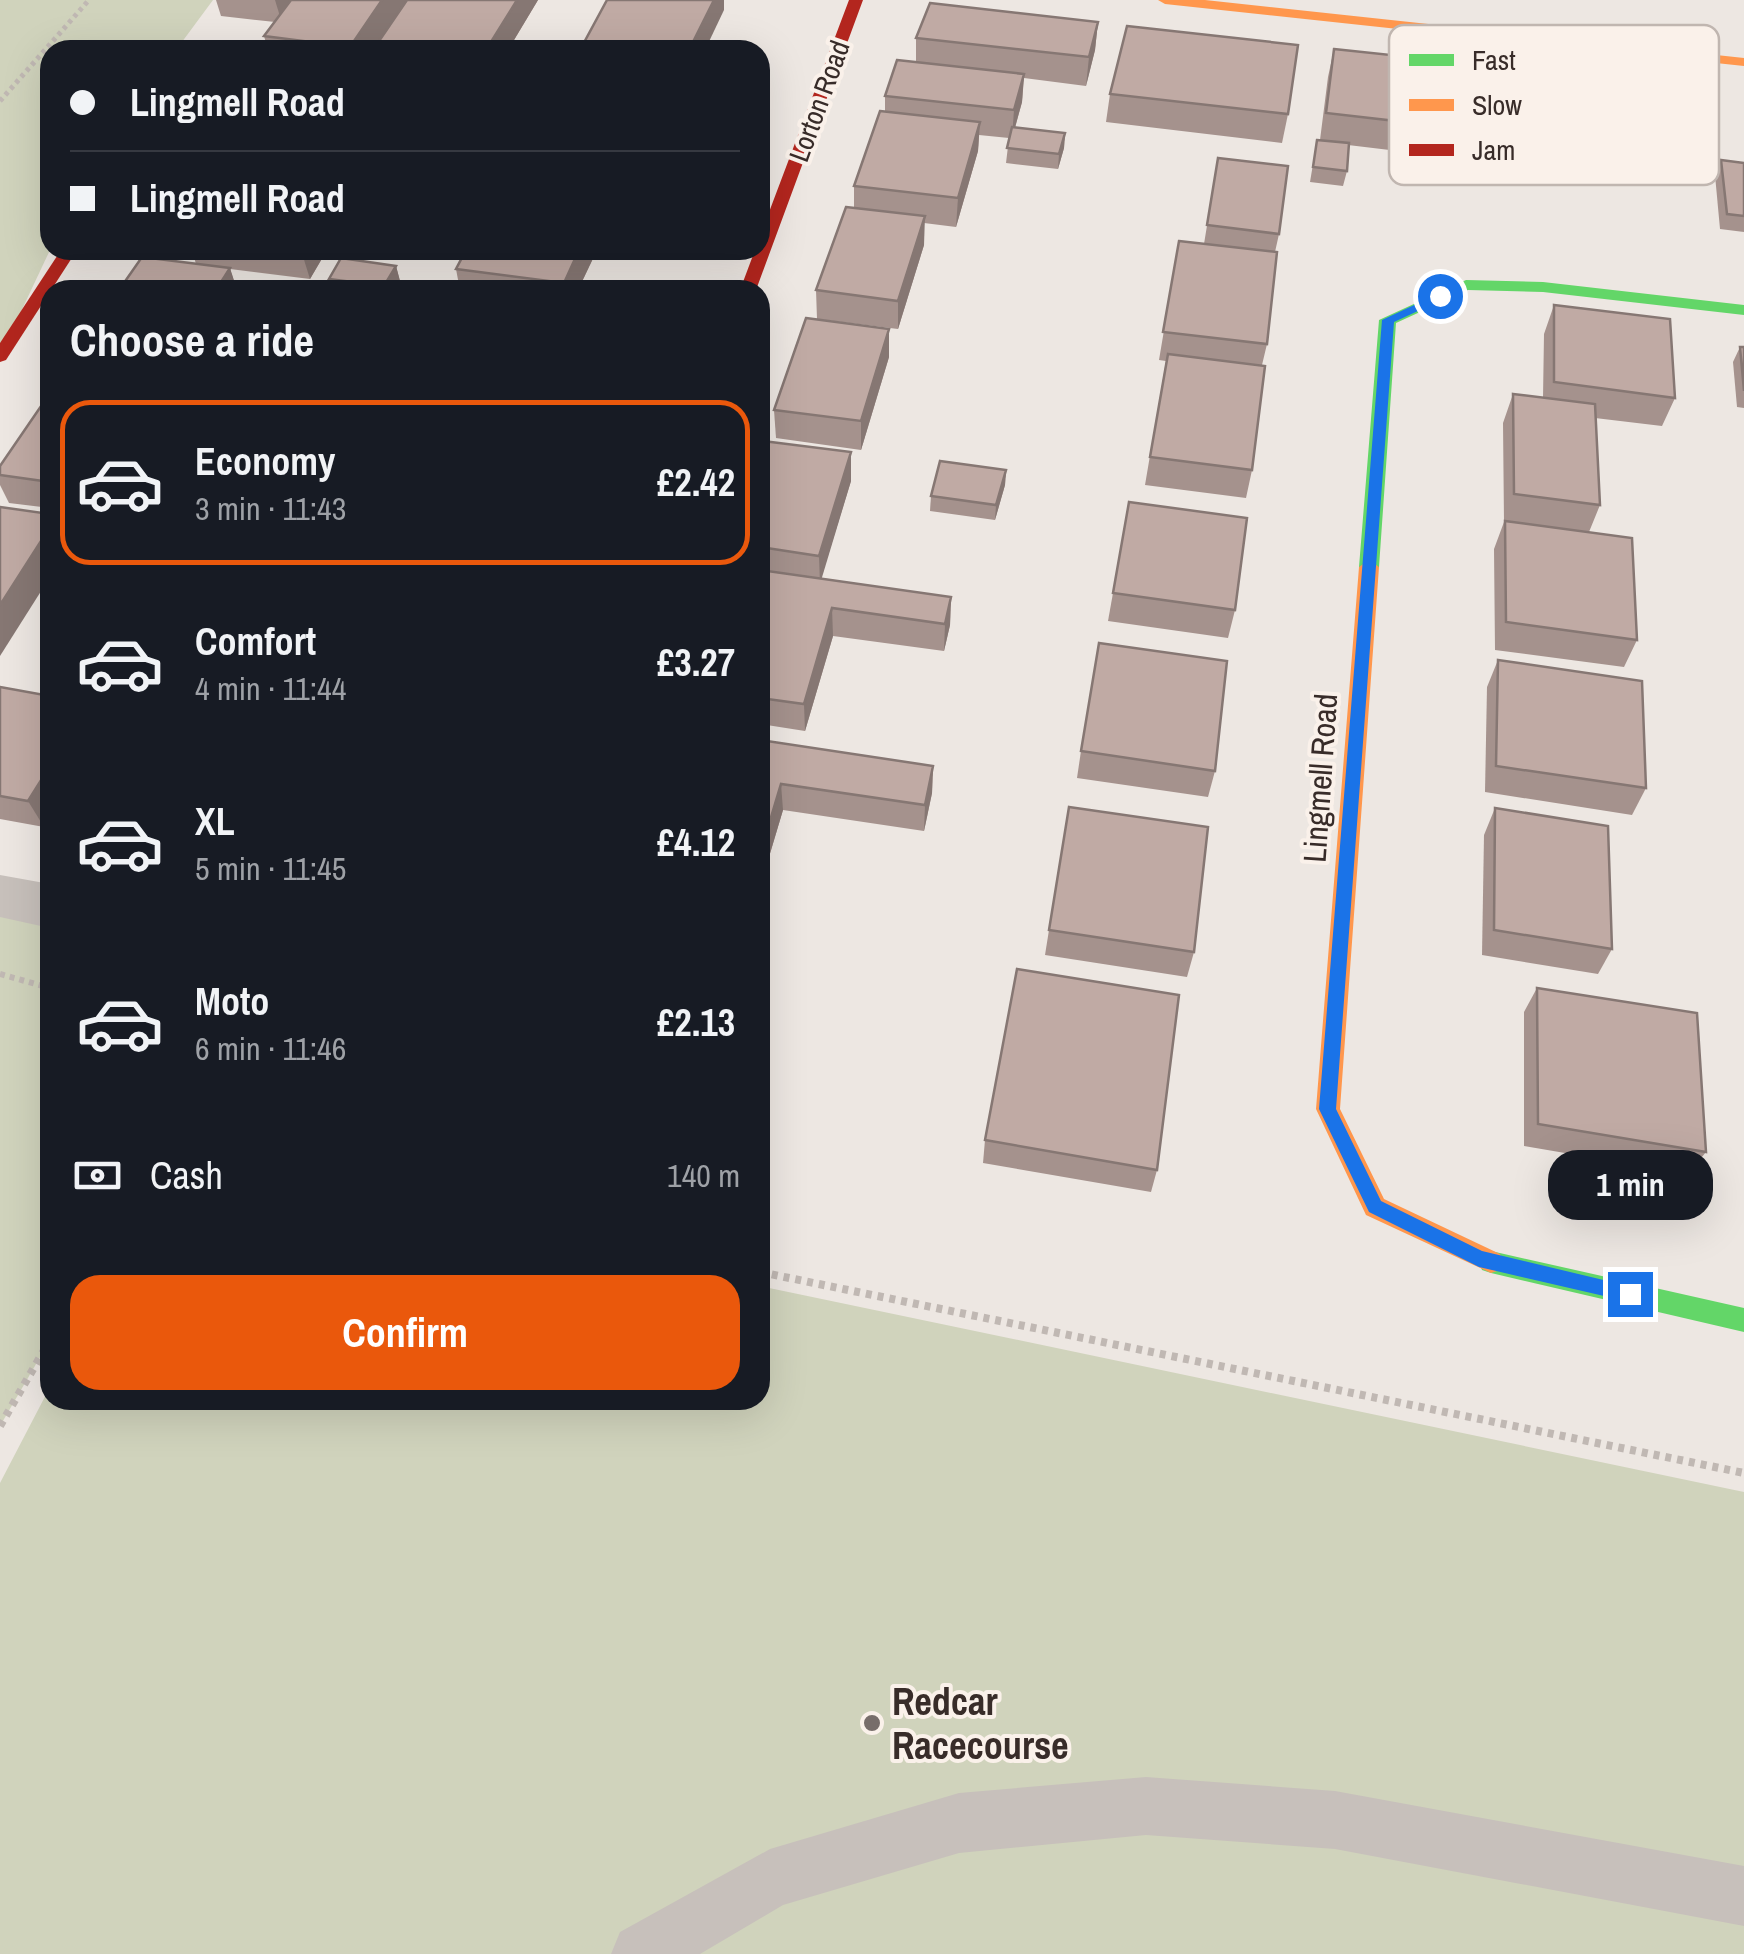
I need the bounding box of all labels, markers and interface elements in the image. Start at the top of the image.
legend [1389,25,1719,185]
street label: Lorton Road [780,35,858,167]
text: Fast [1472,41,1516,79]
text: Lingmell Road [130,77,345,128]
text: Slow [1472,86,1522,124]
text: Jam [1472,131,1515,169]
text: Lingmell Road [130,173,345,224]
route start [1418,274,1463,319]
text: Choose a ride [70,309,314,370]
text: Economy [195,436,335,487]
icon: car [75,438,165,528]
text: £2.42 [657,457,735,508]
text: 3 min · 11:43 [195,487,346,530]
text: Comfort [195,616,316,667]
icon: car [75,618,165,708]
text: £3.27 [657,637,735,688]
text: 4 min · 11:44 [195,667,346,710]
street label: Lingmell Road [1293,692,1347,864]
text: XL [195,796,235,847]
icon: car [75,798,165,888]
text: £4.12 [657,817,735,868]
text: 5 min · 11:45 [195,847,346,890]
text: Moto [195,976,269,1027]
icon: car [75,978,165,1068]
text: £2.13 [657,997,735,1048]
text: 6 min · 11:46 [195,1027,346,1070]
icon: cash [70,1148,125,1203]
callout: 1 min [1548,1149,1712,1219]
text: Cash [150,1150,223,1201]
text: 140 m [667,1154,740,1197]
text: 1 min [1596,1163,1665,1206]
route end [1608,1272,1653,1317]
button: Confirm [70,1275,740,1390]
place label: Redcar Racecourse [892,1676,1069,1771]
marker: Redcar Racecourse [861,1712,883,1734]

